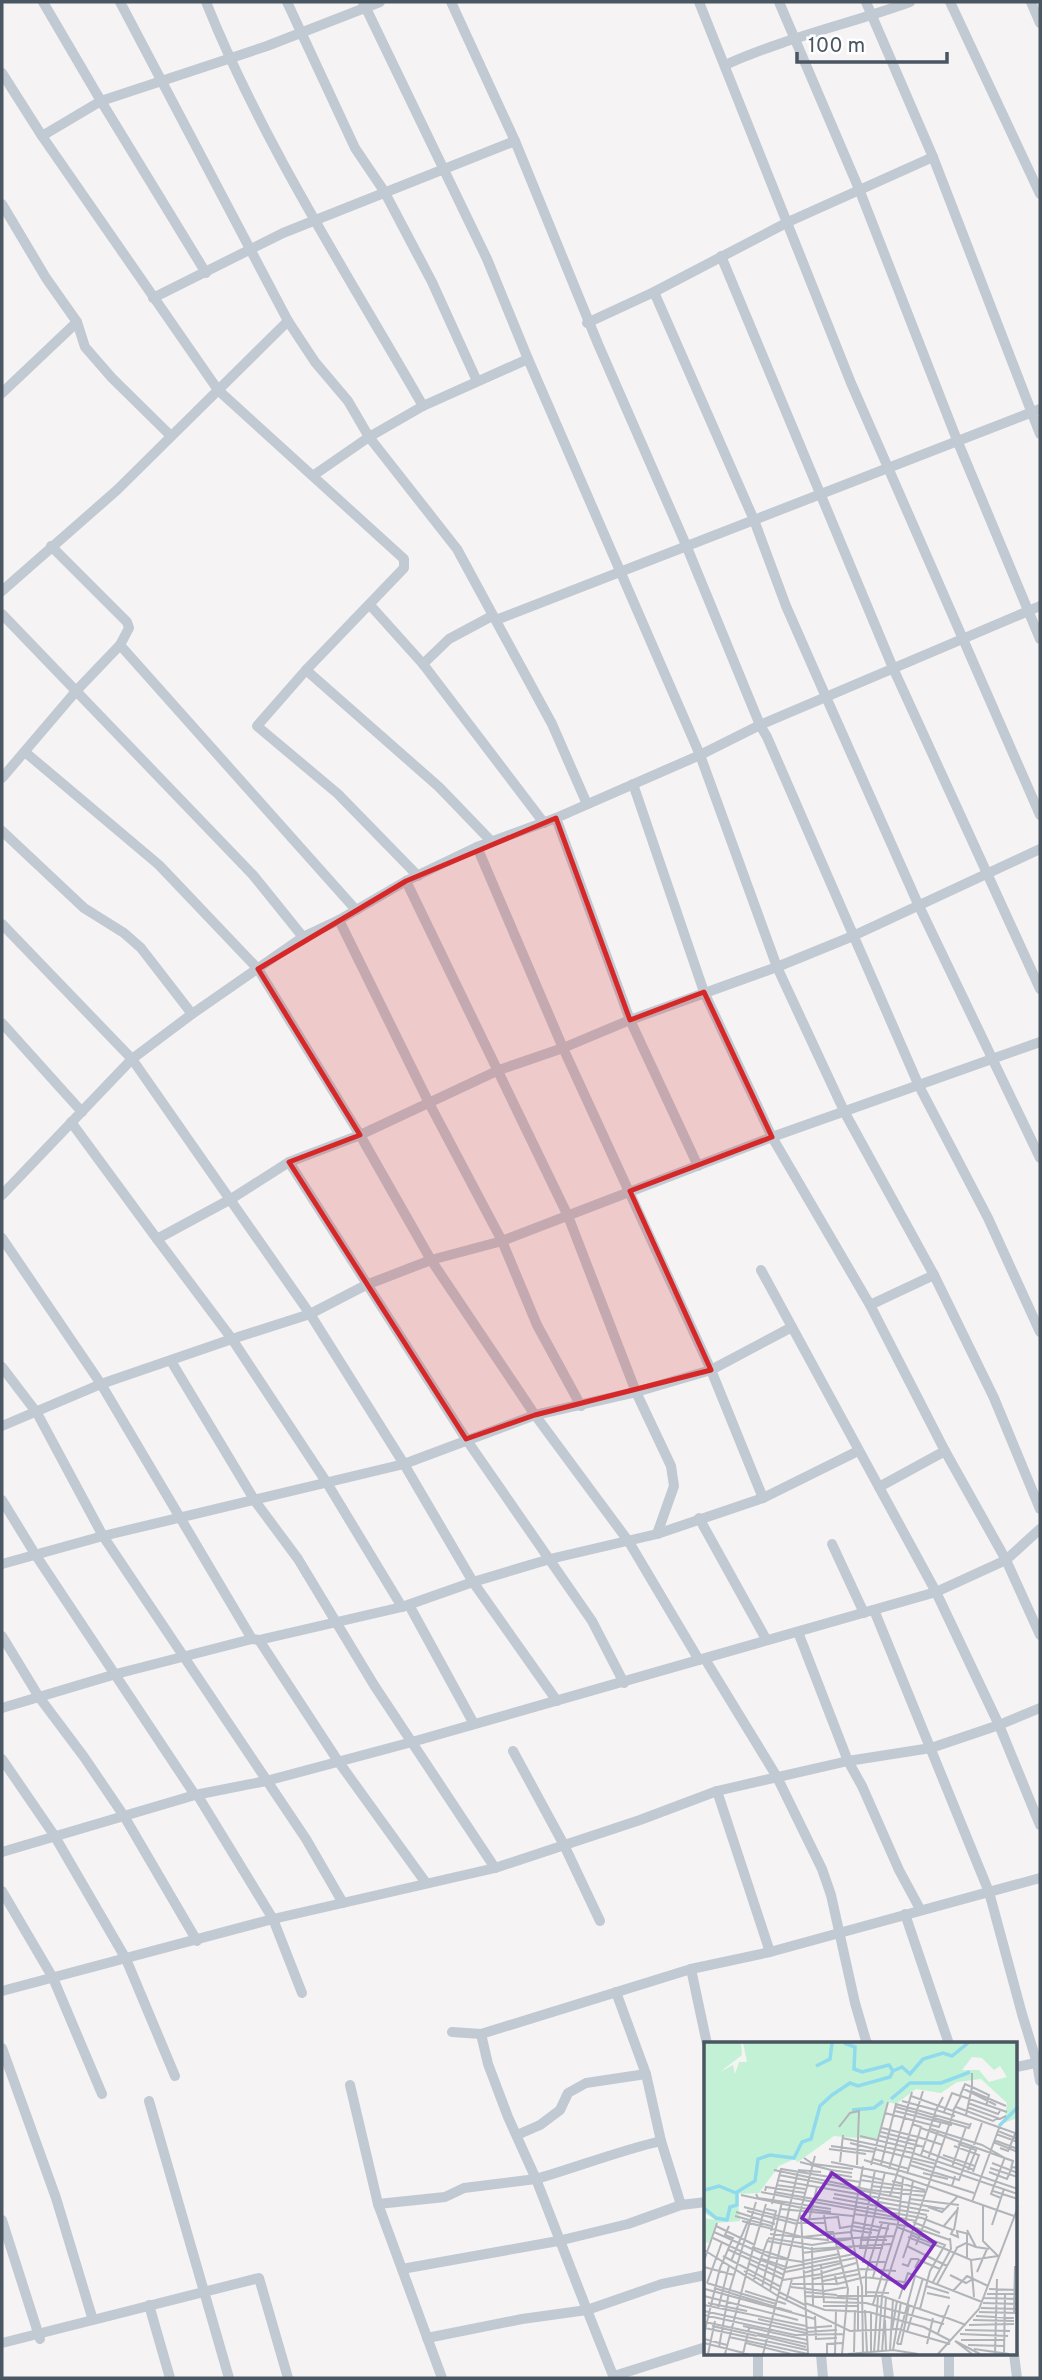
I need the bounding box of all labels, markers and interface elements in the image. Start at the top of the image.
scale bar [797,21,948,65]
text: 100 m [808,33,865,60]
inset map [704,2042,1018,2356]

